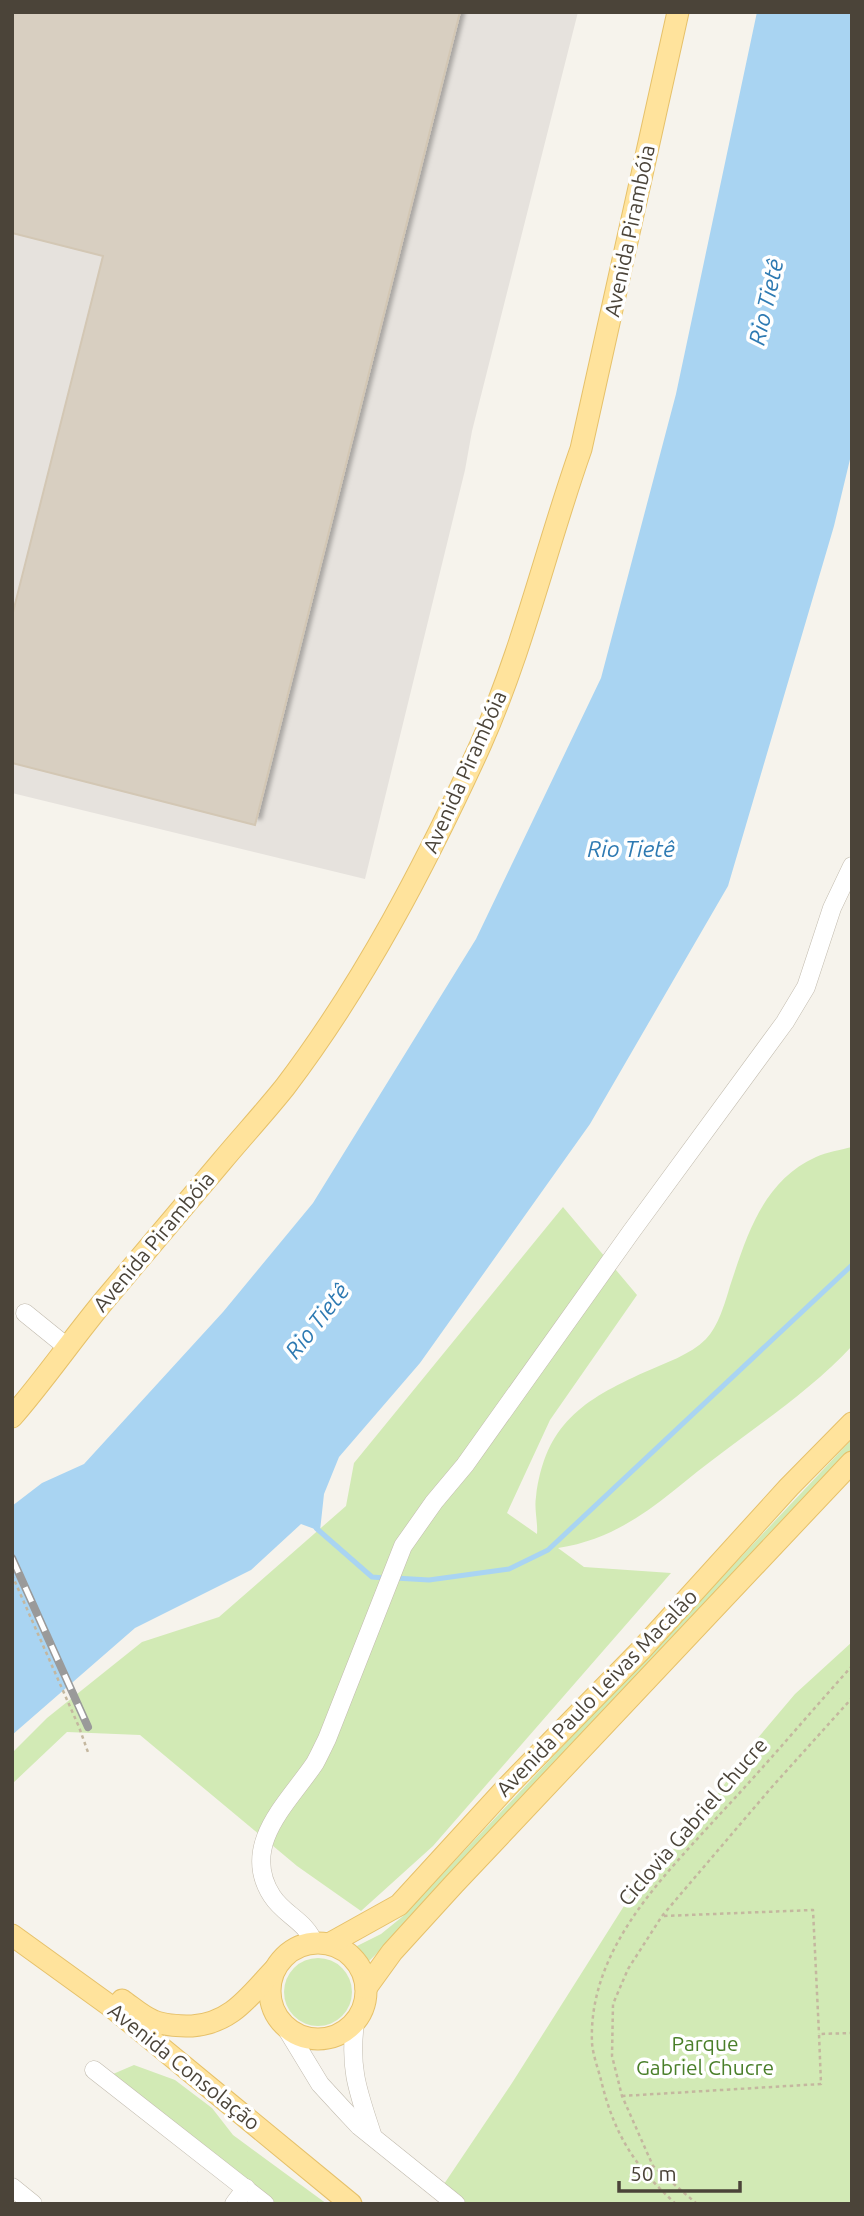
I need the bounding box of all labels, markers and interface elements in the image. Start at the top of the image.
street label: Avenida Pirambóia [599,143,659,319]
water label: Rio Tietê [743,256,788,347]
street label: Avenida Pirambóia [418,687,511,856]
water label: Rio Tietê [587,836,675,861]
street label: Avenida Pirambóia [88,1167,219,1316]
water label: Rio Tietê [280,1278,354,1363]
street label: Avenida Paulo Leivas Macalão [491,1584,702,1801]
street label: Ciclovia Gabriel Chucre [613,1733,772,1910]
street label: Avenida Consolação [104,1998,265,2135]
park label: Parque Gabriel Chucre [636,2031,774,2079]
scale bar [619,2150,740,2194]
text: 50 m [630,2161,677,2185]

